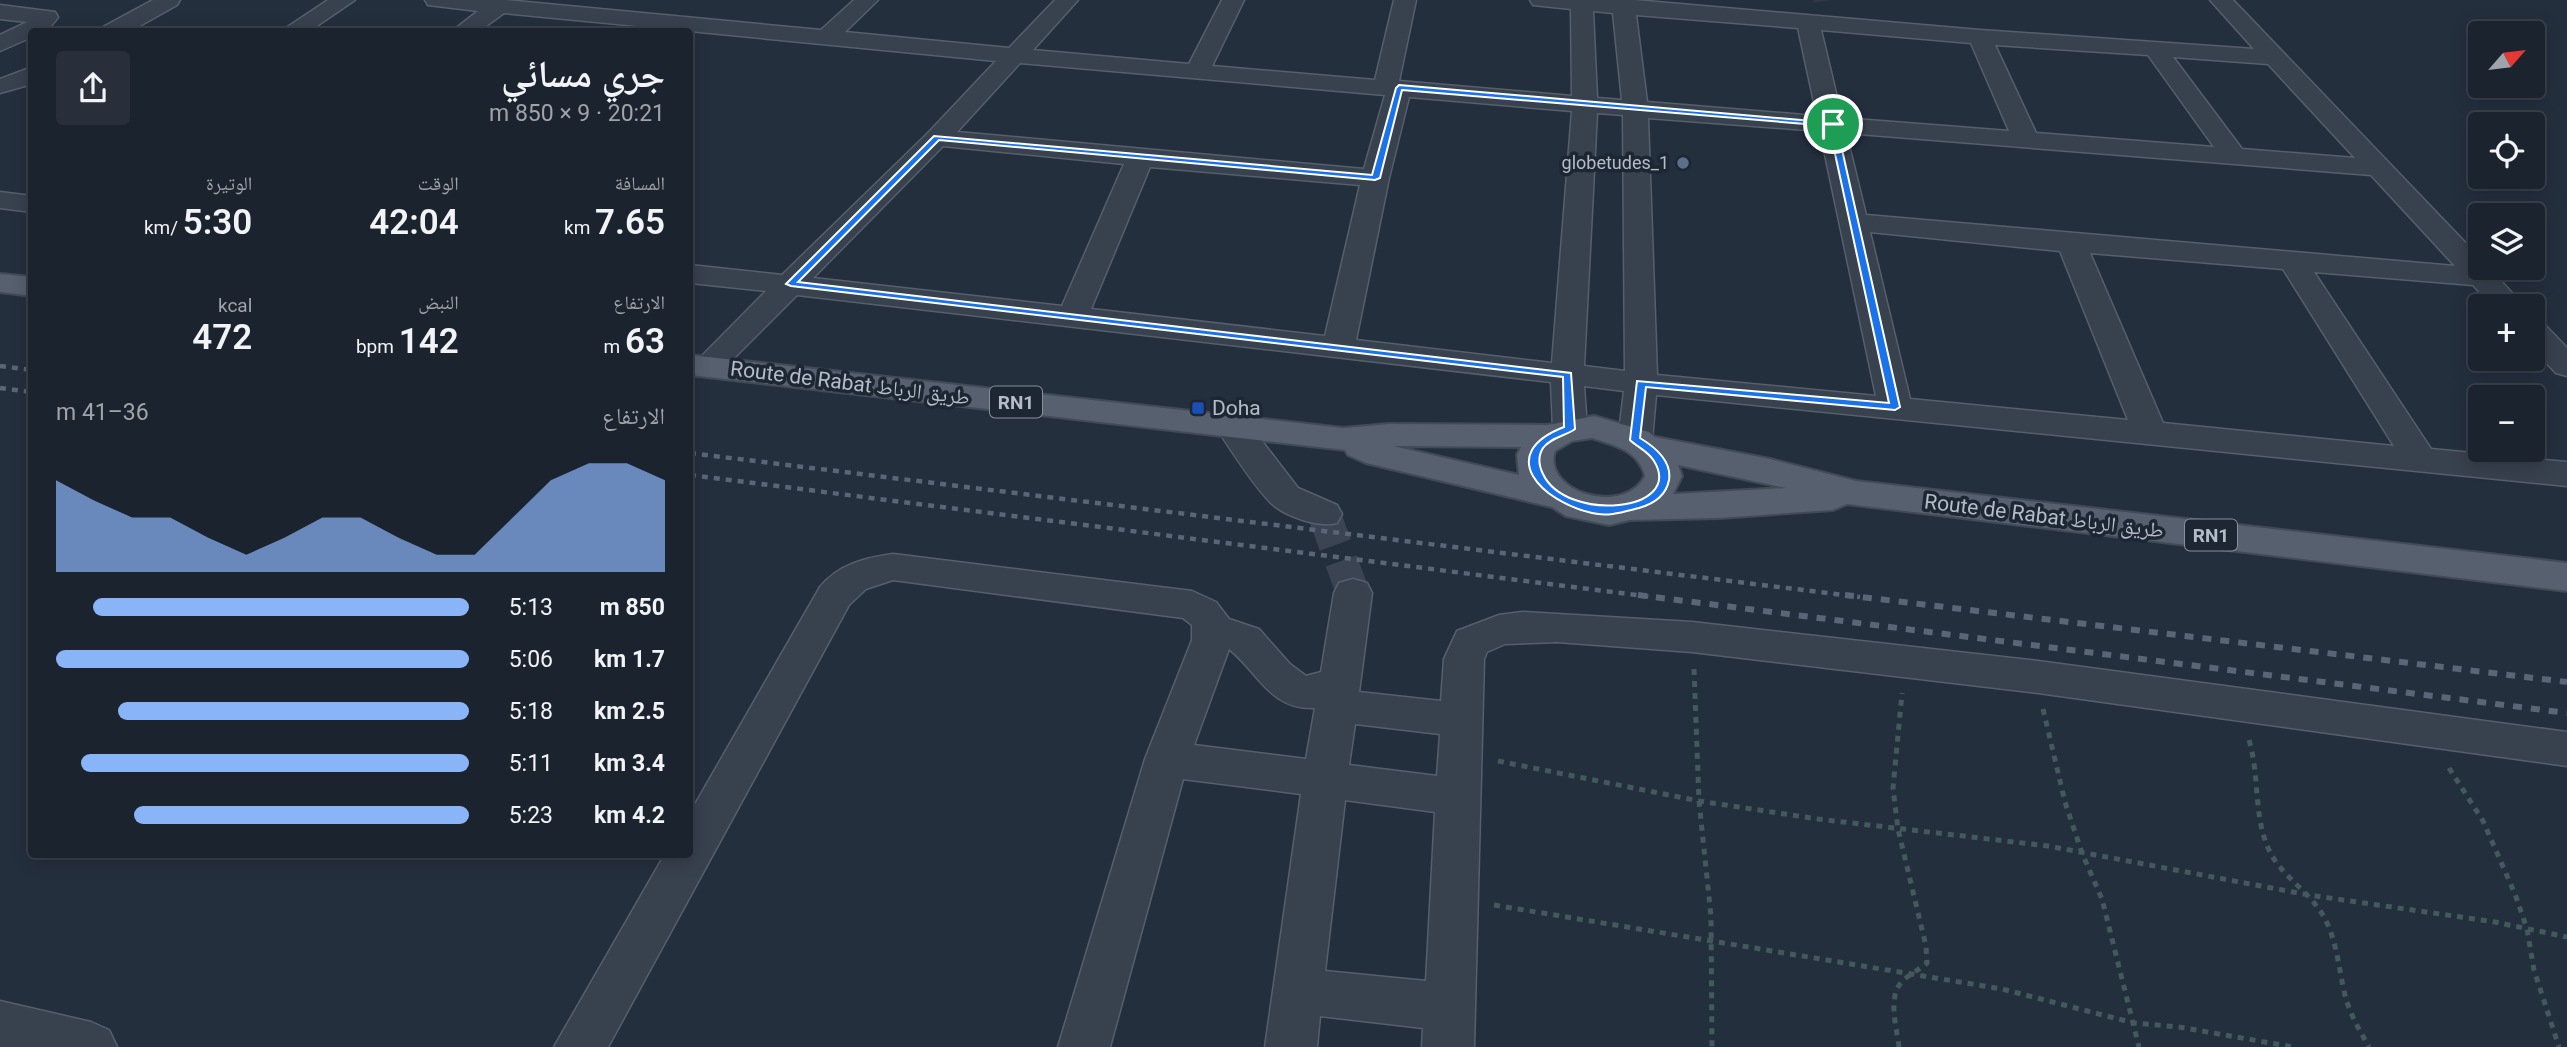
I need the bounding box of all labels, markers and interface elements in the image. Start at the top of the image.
north arrow [2468,21,2544,98]
map controls [2468,21,2545,462]
button: share [56,51,130,125]
text: جري مسائي [501,52,665,96]
pin [1803,94,1863,154]
text: 20:21 · 9 × 850 m [489,100,665,127]
icon: arrive [1814,105,1852,143]
button: locate [2468,112,2545,189]
place label: globetudes_1 [1562,152,1669,173]
marker: globetudes_1 [1675,155,1691,171]
text: الوتيرة [206,172,252,195]
text: الوقت [418,172,459,195]
text: المسافة [615,172,665,195]
text: 5:30 [183,202,252,243]
text: 42:04 [369,202,459,243]
text: 7.65 [595,202,665,243]
button: layers [2468,203,2545,280]
text: /km [144,216,183,239]
text: km [564,216,595,239]
text: النبض [418,291,459,314]
text: الارتفاع [613,291,665,314]
text: kcal [218,294,252,317]
button: + [2468,294,2545,371]
text: 472 [192,317,252,358]
text: 142 [399,321,459,362]
text: 63 [625,321,665,362]
text: bpm [356,335,399,358]
text: m [604,335,625,358]
street label: Route de Rabat طريق الرباط [729,356,971,411]
button: − [2468,385,2545,462]
road number: RN1 [990,386,1042,418]
place label: Doha [1212,396,1261,420]
text: 36–41 m [56,399,149,426]
marker: Doha [1190,400,1206,416]
text: الارتفاع [602,403,665,430]
street label: Route de Rabat طريق الرباط [1923,489,2165,544]
road number: RN1 [2185,520,2237,550]
text: 5:13 [509,594,553,621]
text: 850 m [600,594,665,621]
text: 5:06 [509,646,553,673]
text: 1.7 km [594,646,665,673]
text: 5:18 [509,698,553,725]
text: 2.5 km [594,698,665,725]
text: 5:11 [509,750,553,777]
text: 3.4 km [594,750,665,777]
text: 5:23 [509,802,553,829]
text: 4.2 km [594,802,665,829]

